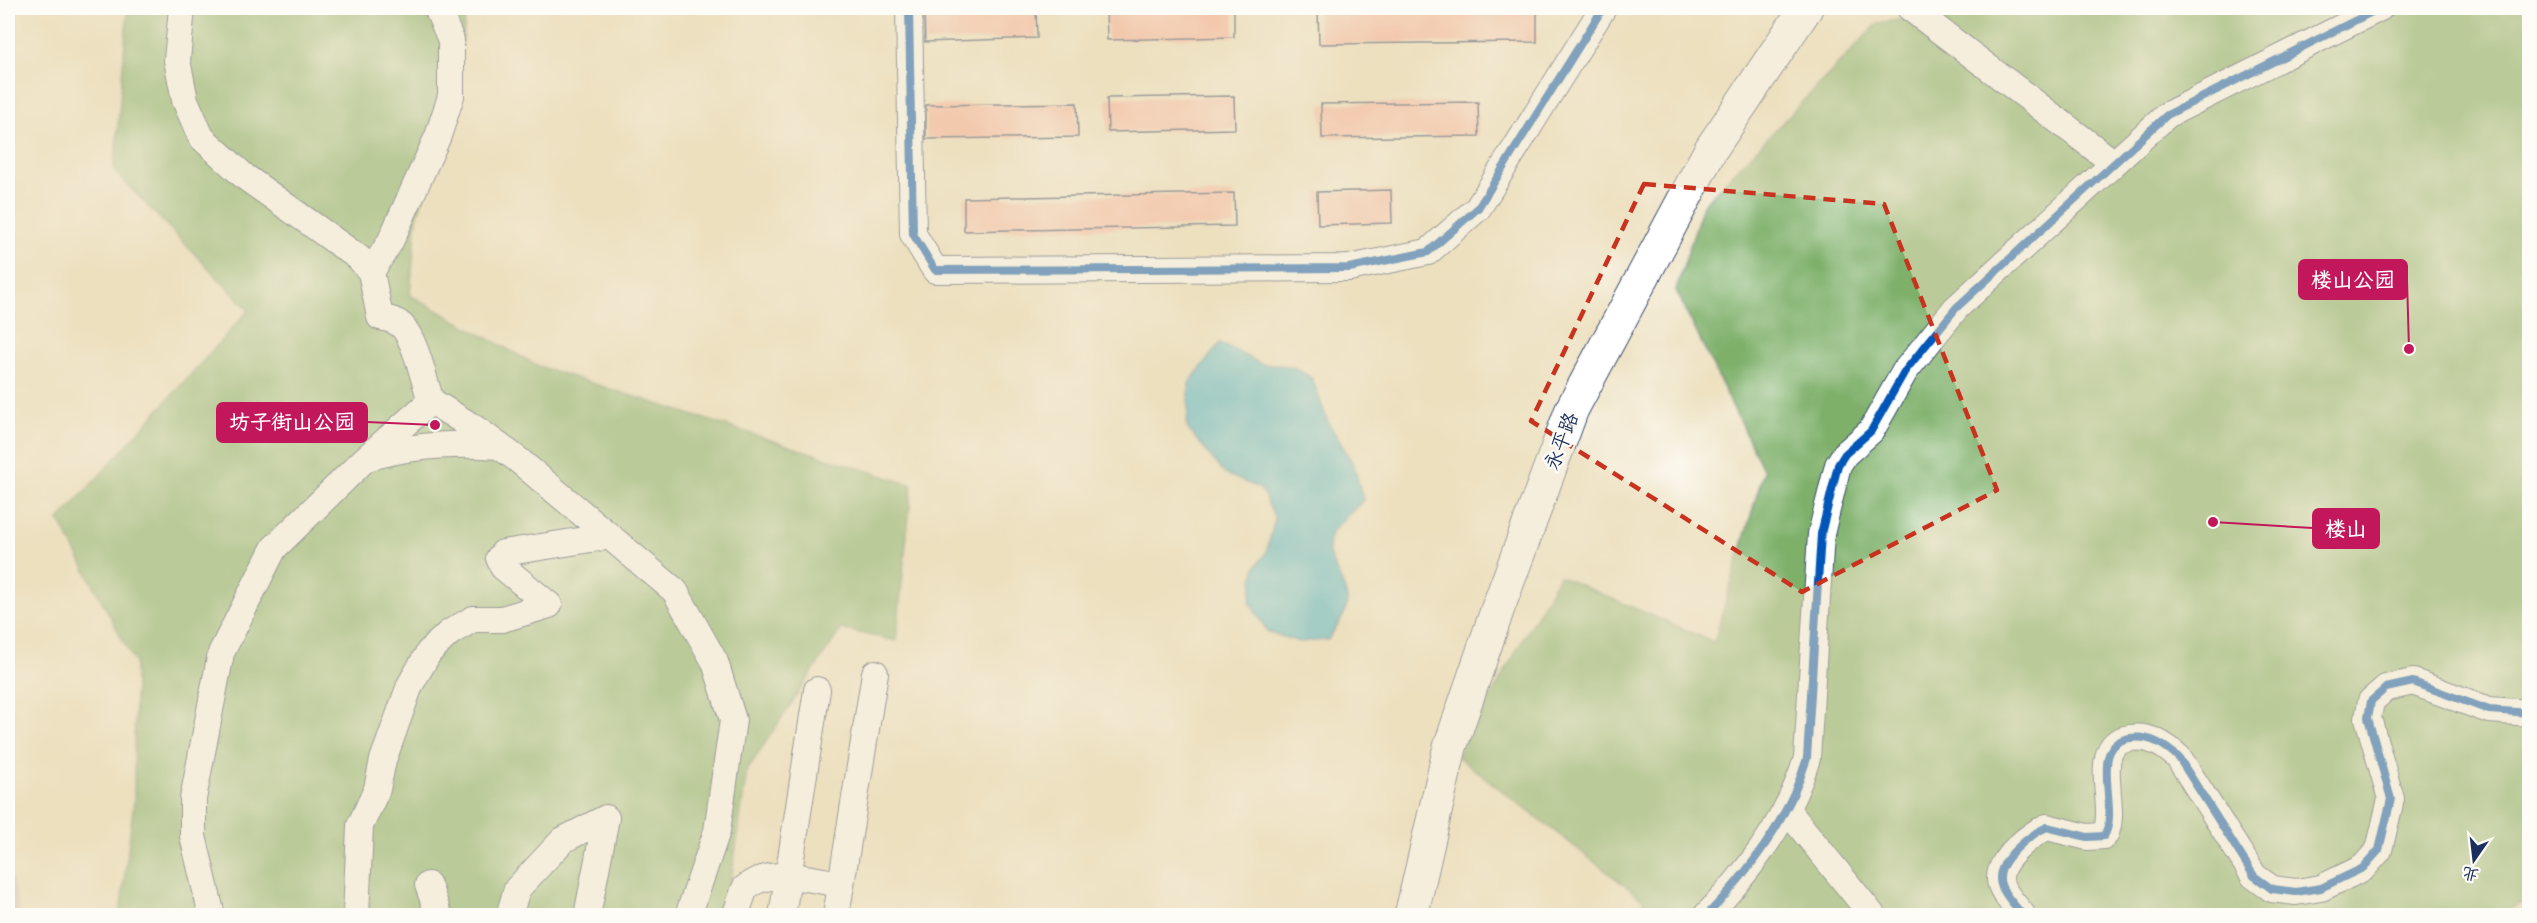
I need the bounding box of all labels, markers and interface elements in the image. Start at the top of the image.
callout: 楼山公园 [2299,260,2407,299]
text: 楼山公园 [2311,265,2395,292]
callout: 坊子街山公园 [217,403,367,442]
text: 坊子街山公园 [229,407,355,434]
street label: 永平路 [1537,407,1583,473]
callout: 楼山 [2313,509,2379,548]
text: 楼山 [2325,514,2367,541]
north arrow [2444,830,2504,890]
text: 北 [2460,863,2481,887]

